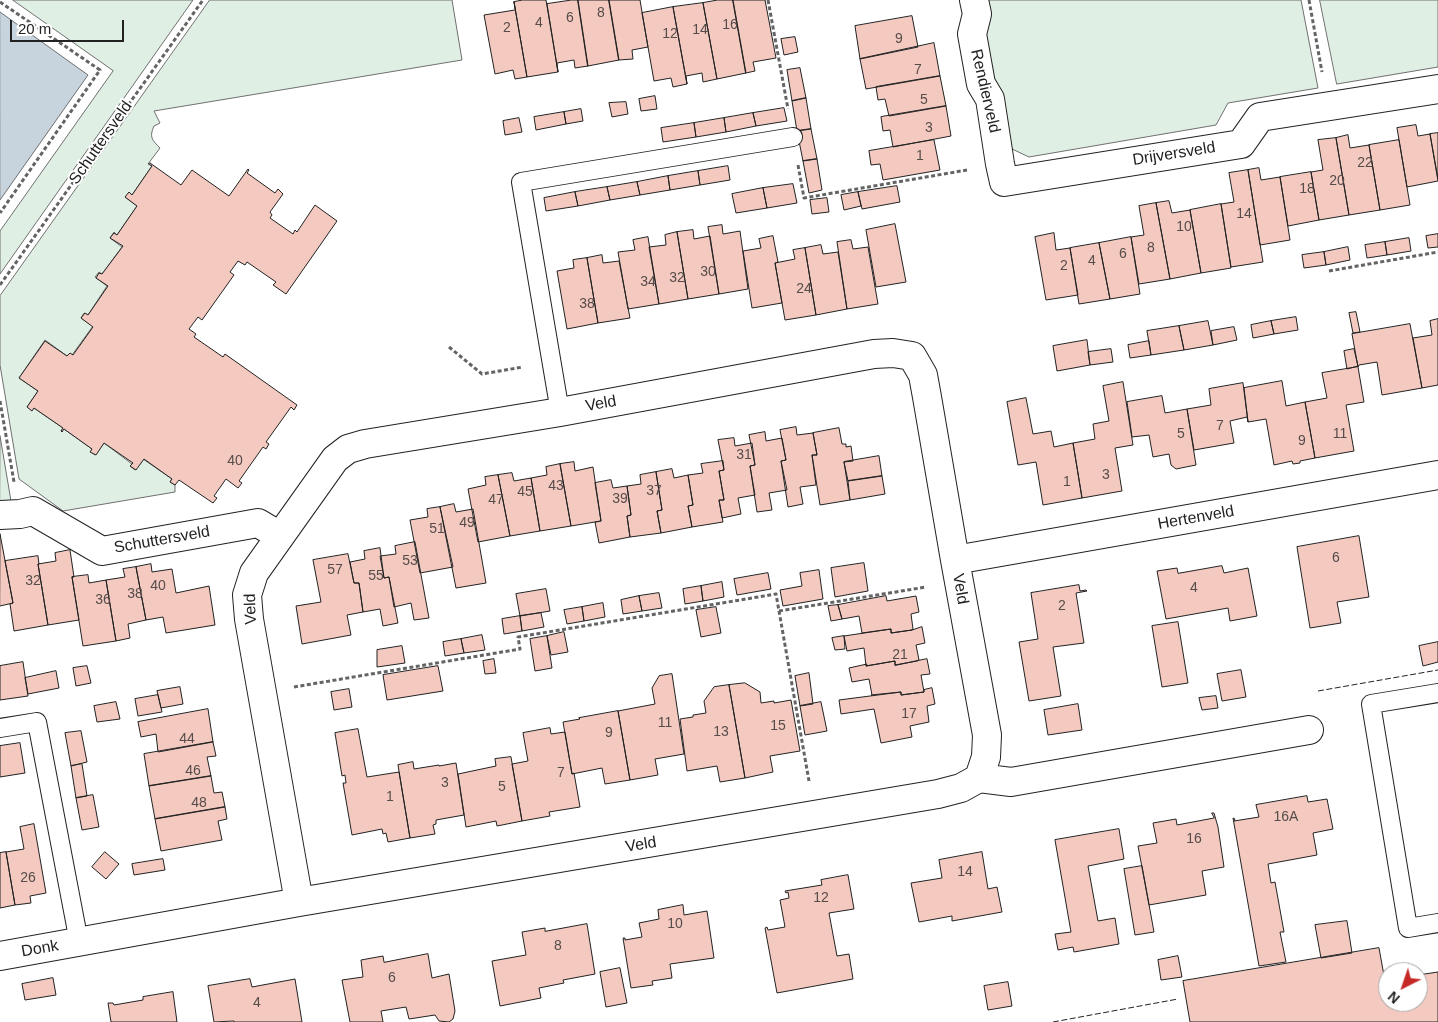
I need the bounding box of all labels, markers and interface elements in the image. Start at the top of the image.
house number: 8 [597,5,605,21]
scale bar [12,10,126,42]
house number: 6 [566,10,574,26]
house number: 4 [535,15,543,31]
house number: 16 [722,17,738,33]
text: 20 m [18,20,51,37]
house number: 2 [503,20,511,36]
house number: 14 [692,22,708,38]
house number: 12 [662,26,678,42]
house number: 9 [895,31,903,47]
street label: Rendierveld [966,47,1004,135]
house number: 7 [914,62,922,78]
house number: 5 [920,92,928,108]
street label: Schuttersveld [65,98,137,188]
house number: 3 [925,120,933,136]
street label: Drijversveld [1131,138,1217,170]
house number: 1 [916,148,924,164]
house number: 22 [1357,155,1373,171]
house number: 20 [1329,173,1345,189]
house number: 18 [1299,181,1315,197]
house number: 14 [1236,206,1252,222]
house number: 10 [1176,219,1192,235]
house number: 8 [1147,240,1155,256]
house number: 6 [1119,246,1127,262]
house number: 4 [1088,253,1096,269]
house number: 2 [1060,258,1068,274]
house number: 30 [700,264,716,280]
house number: 32 [669,270,685,286]
house number: 34 [640,274,656,290]
house number: 24 [796,281,812,297]
house number: 38 [579,296,595,312]
street label: Veld [584,392,618,416]
house number: 7 [1216,418,1224,434]
house number: 5 [1177,426,1185,442]
house number: 11 [1333,426,1347,442]
house number: 9 [1298,433,1306,449]
house number: 31 [736,447,752,463]
house number: 40 [227,453,243,469]
house number: 3 [1102,467,1110,483]
house number: 1 [1063,474,1071,490]
house number: 43 [548,478,564,494]
house number: 37 [646,483,662,499]
house number: 45 [517,484,533,500]
house number: 39 [612,491,628,507]
house number: 47 [488,492,504,508]
street label: Hertenveld [1156,502,1236,534]
house number: 49 [459,515,475,531]
house number: 51 [429,521,445,537]
street label: Schuttersveld [113,522,211,558]
house number: 6 [1332,550,1340,566]
house number: 53 [402,553,418,569]
house number: 57 [327,562,343,578]
house number: 55 [368,568,384,584]
street label: Veld [948,572,972,606]
house number: 32 [25,573,41,589]
house number: 40 [150,578,166,594]
house number: 4 [1190,580,1198,596]
house number: 38 [127,586,143,602]
house number: 36 [95,592,111,608]
street label: Veld [241,593,261,625]
house number: 2 [1058,598,1066,614]
house number: 21 [892,647,908,663]
house number: 17 [901,706,917,722]
house number: 11 [658,715,672,731]
house number: 15 [770,718,786,734]
house number: 13 [713,724,729,740]
house number: 9 [605,725,613,741]
house number: 44 [179,731,195,747]
house number: 46 [185,763,201,779]
house number: 7 [557,765,565,781]
house number: 3 [441,775,449,791]
house number: 5 [498,779,506,795]
house number: 1 [386,789,394,805]
house number: 48 [191,795,207,811]
house number: 16A [1274,809,1298,825]
house number: 16 [1186,831,1202,847]
street label: Veld [624,833,658,857]
house number: 14 [957,864,973,880]
house number: 26 [20,870,36,886]
house number: 12 [813,890,829,906]
house number: 10 [667,916,683,932]
street label: Donk [20,936,60,962]
house number: 8 [554,938,562,954]
north arrow [1378,962,1428,1012]
house number: 6 [388,970,396,986]
text: N [1385,988,1403,1007]
house number: 4 [253,995,261,1011]

